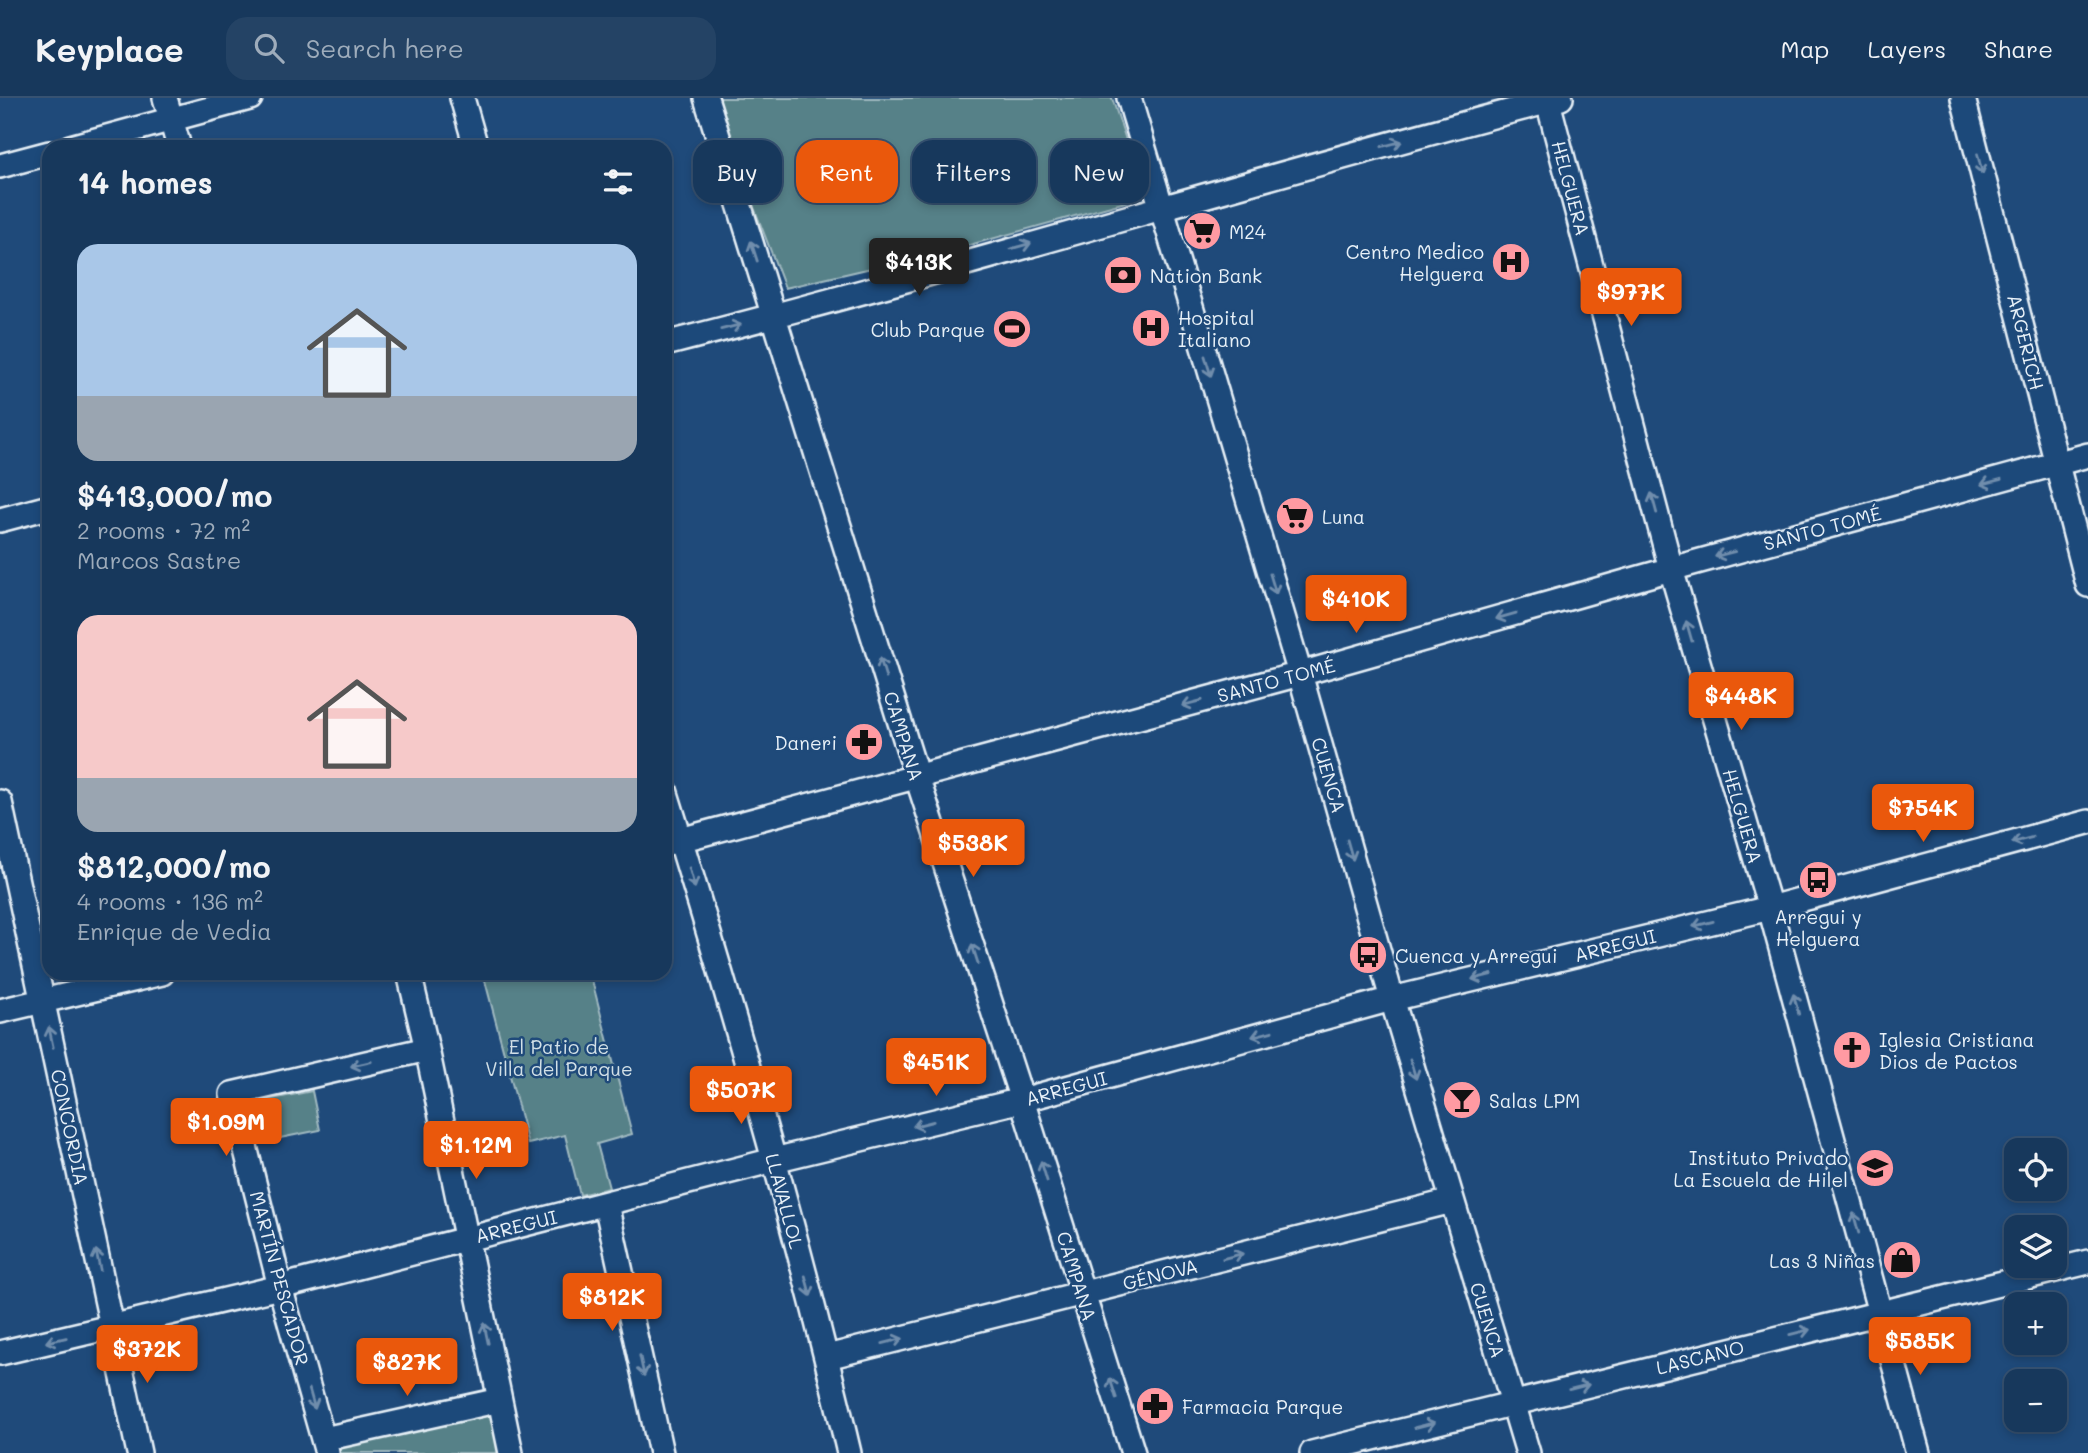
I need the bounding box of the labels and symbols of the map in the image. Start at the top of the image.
one-way arrow [1380,137,1403,150]
street label: HELGUERA [1546,138,1596,238]
one-way arrow [1974,152,1987,175]
supermarket icon: M24 [1181,210,1223,252]
place label: M24 [1229,219,1266,244]
pin: $413K [870,238,968,298]
one-way arrow [1010,239,1032,252]
place label: Centro Medico Helguera [1346,239,1484,286]
one-way arrow [747,240,760,262]
hospital icon: Centro Medico Helguera [1490,241,1532,283]
bank icon: Nation Bank [1102,254,1144,296]
place label: Nation Bank [1150,263,1262,288]
pin: $977K [1582,268,1680,328]
street label: ARGERICH [2002,291,2050,393]
place label: Hospital Italiano [1178,305,1255,352]
hospital icon: Hospital Italiano [1130,307,1172,349]
sports icon: Club Parque [991,308,1033,350]
place label: Club Parque [871,317,985,342]
one-way arrow [719,320,742,333]
one-way arrow [1203,355,1216,377]
one-way arrow [1981,476,2003,489]
one-way arrow [1647,492,1660,515]
supermarket icon: Luna [1274,495,1316,537]
street label: SANTO TOMÉ [1760,500,1884,556]
place label: Luna [1322,504,1365,529]
one-way arrow [1714,549,1736,562]
one-way arrow [1268,573,1281,595]
pin: $410K [1307,575,1405,635]
one-way arrow [1495,610,1517,623]
one-way arrow [1682,620,1695,642]
street label: SANTO TOMÉ [1214,652,1338,708]
one-way arrow [876,657,888,679]
pin: $448K [1692,672,1790,732]
street label: CAMPANA [879,688,929,784]
one-way arrow [1181,697,1204,710]
pharmacy icon: Daneri [843,721,885,763]
place label: Daneri [774,730,837,755]
street label: CUENCA [1306,734,1352,816]
street label: HELGUERA [1718,766,1768,866]
pin: $754K [1874,784,1972,844]
pin: $538K [924,820,1022,879]
one-way arrow [2011,834,2034,847]
one-way arrow [1345,839,1358,861]
bus stop icon: Arregui y Helguera [1797,859,1839,901]
one-way arrow [686,867,699,889]
place label: Arregui y Helguera [1774,904,1862,951]
one-way arrow [1692,918,1715,931]
street label: ARREGUI [1571,923,1659,967]
bus stop icon: Cuenca y Arregui [1347,934,1389,976]
place label: Cuenca y Arregui [1395,943,1558,968]
one-way arrow [968,944,980,966]
one-way arrow [1471,971,1494,984]
one-way arrow [1789,993,1802,1016]
one-way arrow [43,1026,57,1049]
place label: Iglesia Cristiana Dios de Pactos [1879,1027,2034,1074]
one-way arrow [1251,1029,1273,1042]
church icon: Iglesia Cristiana Dios de Pactos [1831,1029,1873,1071]
park label: El Patio de Villa del Parque [485,1034,633,1081]
pin: $451K [887,1038,985,1098]
one-way arrow [1408,1057,1421,1079]
one-way arrow [350,1058,373,1072]
street label: ARREGUI [1022,1065,1110,1111]
pin: $507K [692,1066,790,1126]
street label: CONCORDIA [46,1067,94,1187]
bar icon: Salas LPM [1441,1079,1483,1121]
place label: Salas LPM [1489,1088,1580,1113]
pin: $1.09M [169,1098,283,1158]
one-way arrow [912,1118,935,1131]
pin: $1.12M [419,1122,533,1181]
place label: Instituto Privado La Escuela de Hilel [1673,1145,1848,1192]
school or university icon: Instituto Privado La Escuela de Hilel [1854,1147,1896,1189]
street label: LLAVALLOL [760,1151,810,1251]
one-way arrow [1037,1160,1050,1182]
street label: MARTÍN PESCADOR [245,1188,315,1368]
street label: ARREGUI [472,1204,560,1248]
one-way arrow [1849,1213,1862,1235]
street label: CAMPANA [1052,1228,1102,1324]
shop icon: Las 3 Niñas [1881,1239,1923,1281]
place label: Las 3 Niñas [1769,1248,1875,1273]
one-way arrow [90,1249,104,1272]
one-way arrow [1221,1249,1244,1262]
street label: GÉNOVA [1120,1253,1200,1295]
pin: $812K [563,1274,661,1333]
one-way arrow [802,1274,815,1296]
street label: CUENCA [1465,1279,1511,1361]
pin: $585K [1871,1318,1969,1377]
one-way arrow [478,1322,492,1345]
one-way arrow [1788,1325,1811,1339]
pin: $372K [98,1326,196,1385]
one-way arrow [45,1334,68,1347]
one-way arrow [881,1334,904,1347]
street label: LASCANO [1653,1334,1747,1380]
pin: $827K [358,1338,456,1398]
one-way arrow [635,1354,649,1377]
one-way arrow [1105,1377,1118,1399]
one-way arrow [1567,1380,1590,1393]
pharmacy icon: Farmacia Parque [1134,1385,1176,1427]
one-way arrow [307,1388,320,1410]
place label: Farmacia Parque [1182,1394,1343,1419]
one-way arrow [1413,1418,1436,1431]

